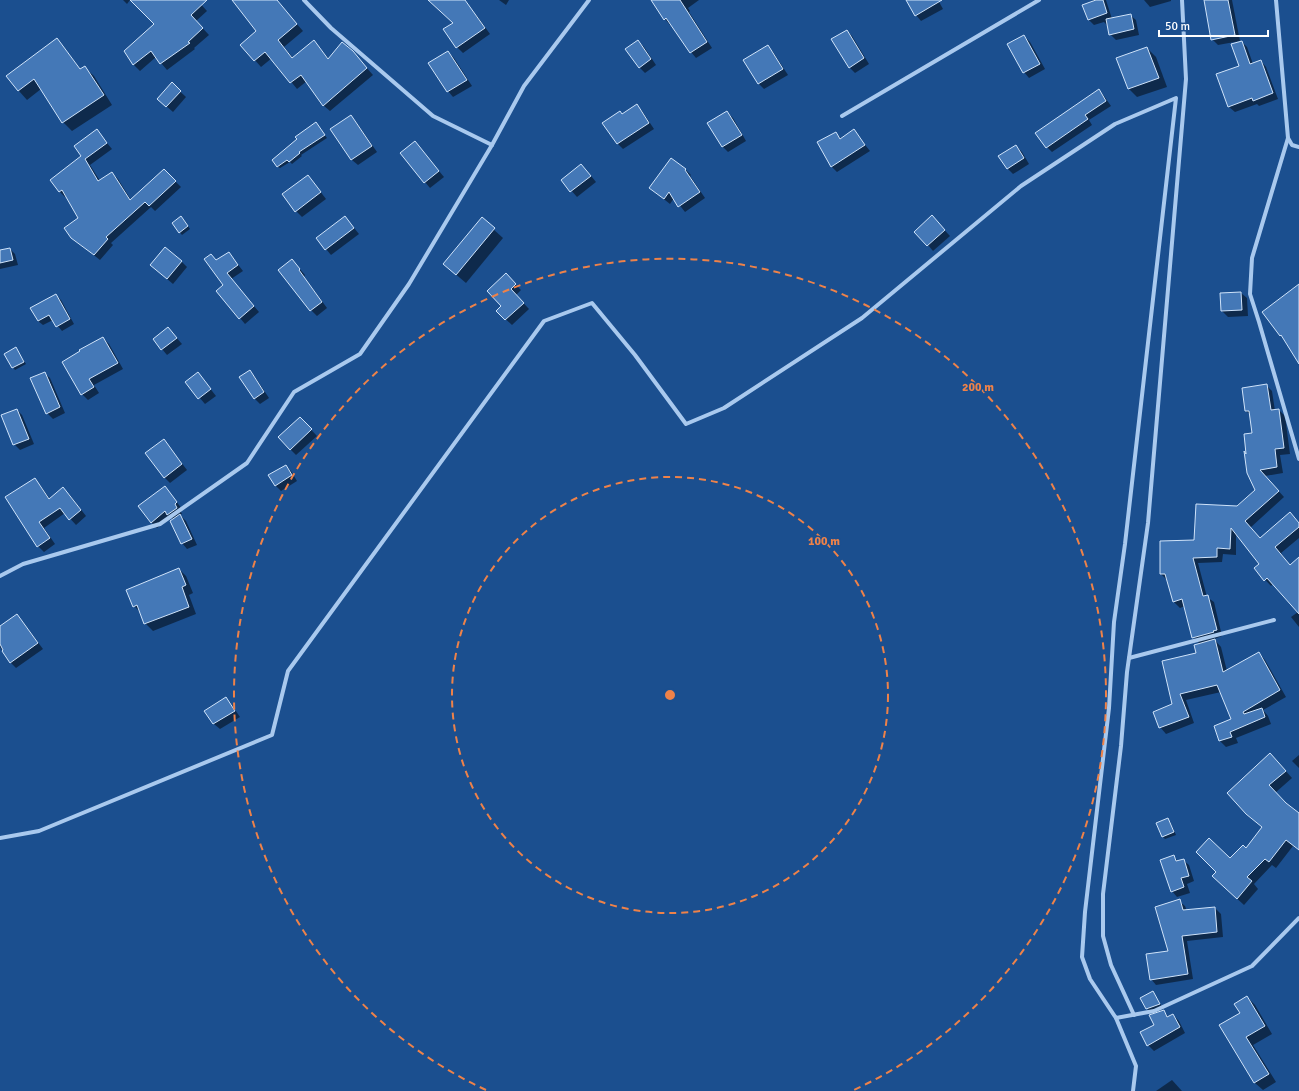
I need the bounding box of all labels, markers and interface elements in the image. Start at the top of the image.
scale bar [1159,12,1268,38]
text: 50 m [1165,19,1190,34]
text: 200 m [962,380,994,395]
text: 100 m [808,534,840,549]
centre of rings [663,688,677,702]

